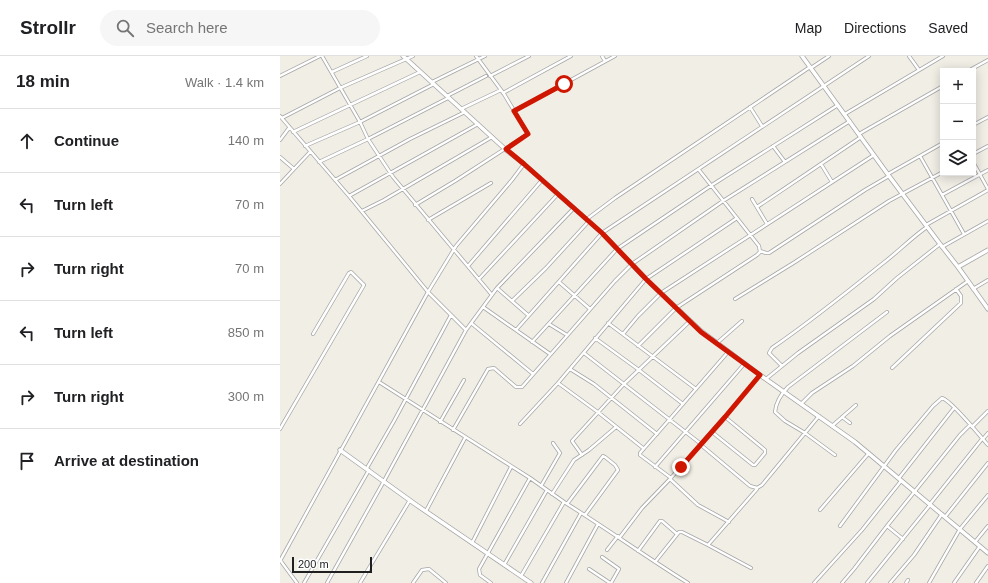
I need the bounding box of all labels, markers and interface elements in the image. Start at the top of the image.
search box [100,10,380,46]
text: Strollr [20,17,76,38]
icon: search [114,17,136,39]
text: Search here [146,19,228,36]
text: Map [795,20,822,36]
text: Directions [844,20,906,36]
text: Saved [928,20,968,36]
map controls [940,68,976,176]
button: + [940,68,976,104]
text: 18 min [16,72,70,91]
text: Walk · 1.4 km [185,75,264,90]
route start [555,75,573,93]
button: − [940,104,976,140]
icon: ahead [16,130,38,152]
text: Continue [54,132,119,149]
text: 140 m [228,133,264,148]
button: layers [940,140,976,176]
icon: left [16,194,38,216]
text: Turn left [54,196,113,213]
text: 70 m [235,197,264,212]
icon: right [16,258,38,280]
text: Turn right [54,260,124,277]
text: 70 m [235,261,264,276]
icon: left [16,322,38,344]
text: Turn left [54,324,113,341]
text: 850 m [228,325,264,340]
icon: right [16,386,38,408]
text: Turn right [54,388,124,405]
text: 300 m [228,389,264,404]
icon: arrive [16,450,38,472]
text: Arrive at destination [54,452,199,469]
route end [672,458,690,476]
scale bar [292,555,372,574]
text: 200 m [298,558,329,570]

